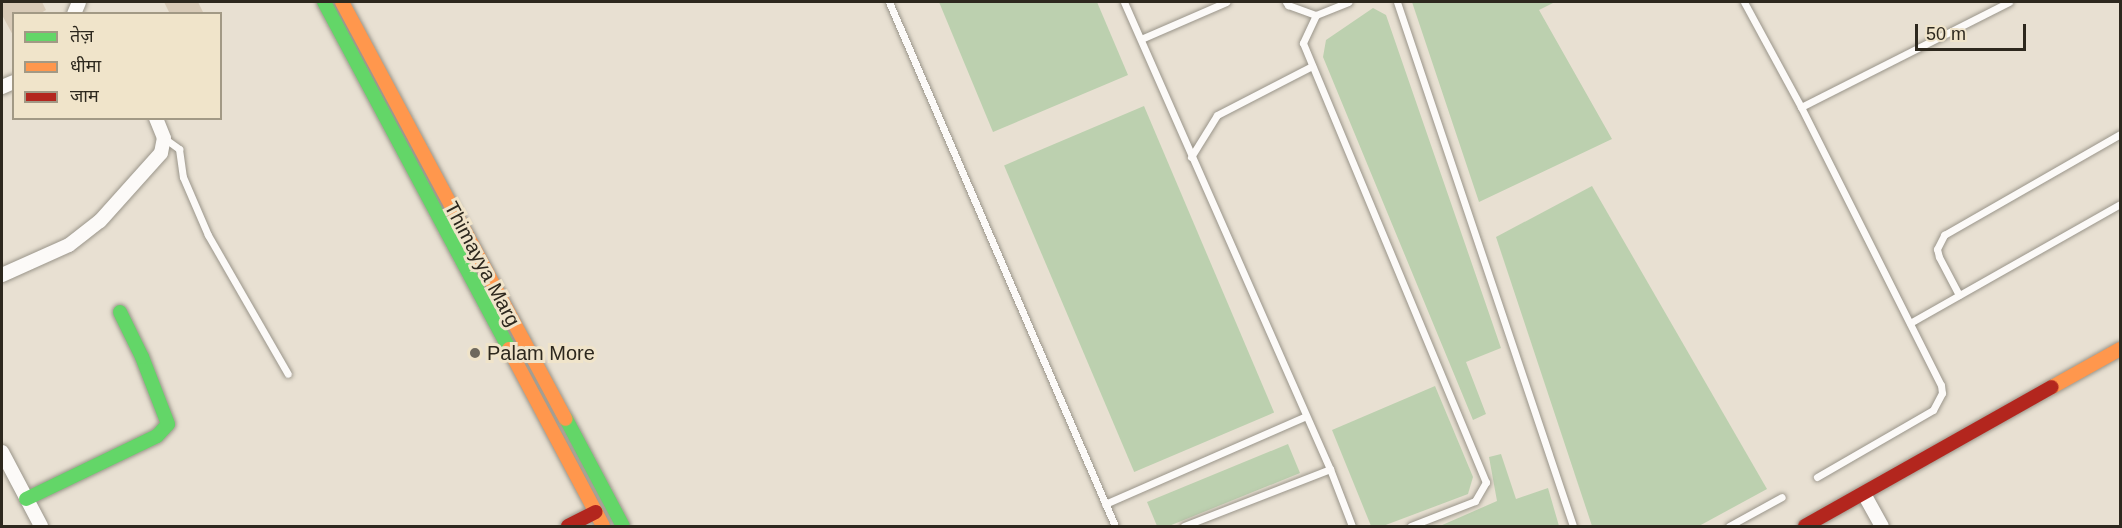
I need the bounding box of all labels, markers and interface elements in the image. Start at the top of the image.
legend [12,12,222,120]
scale bar [1918,12,2029,50]
text: 50 m [1926,24,1966,44]
text: तेज़ [70,26,94,46]
text: धीमा [70,56,101,76]
text: जाम [70,86,99,106]
street label: Thimayya Marg [439,198,525,330]
place label: Palam More [487,341,595,365]
marker: Palam More [468,346,482,360]

